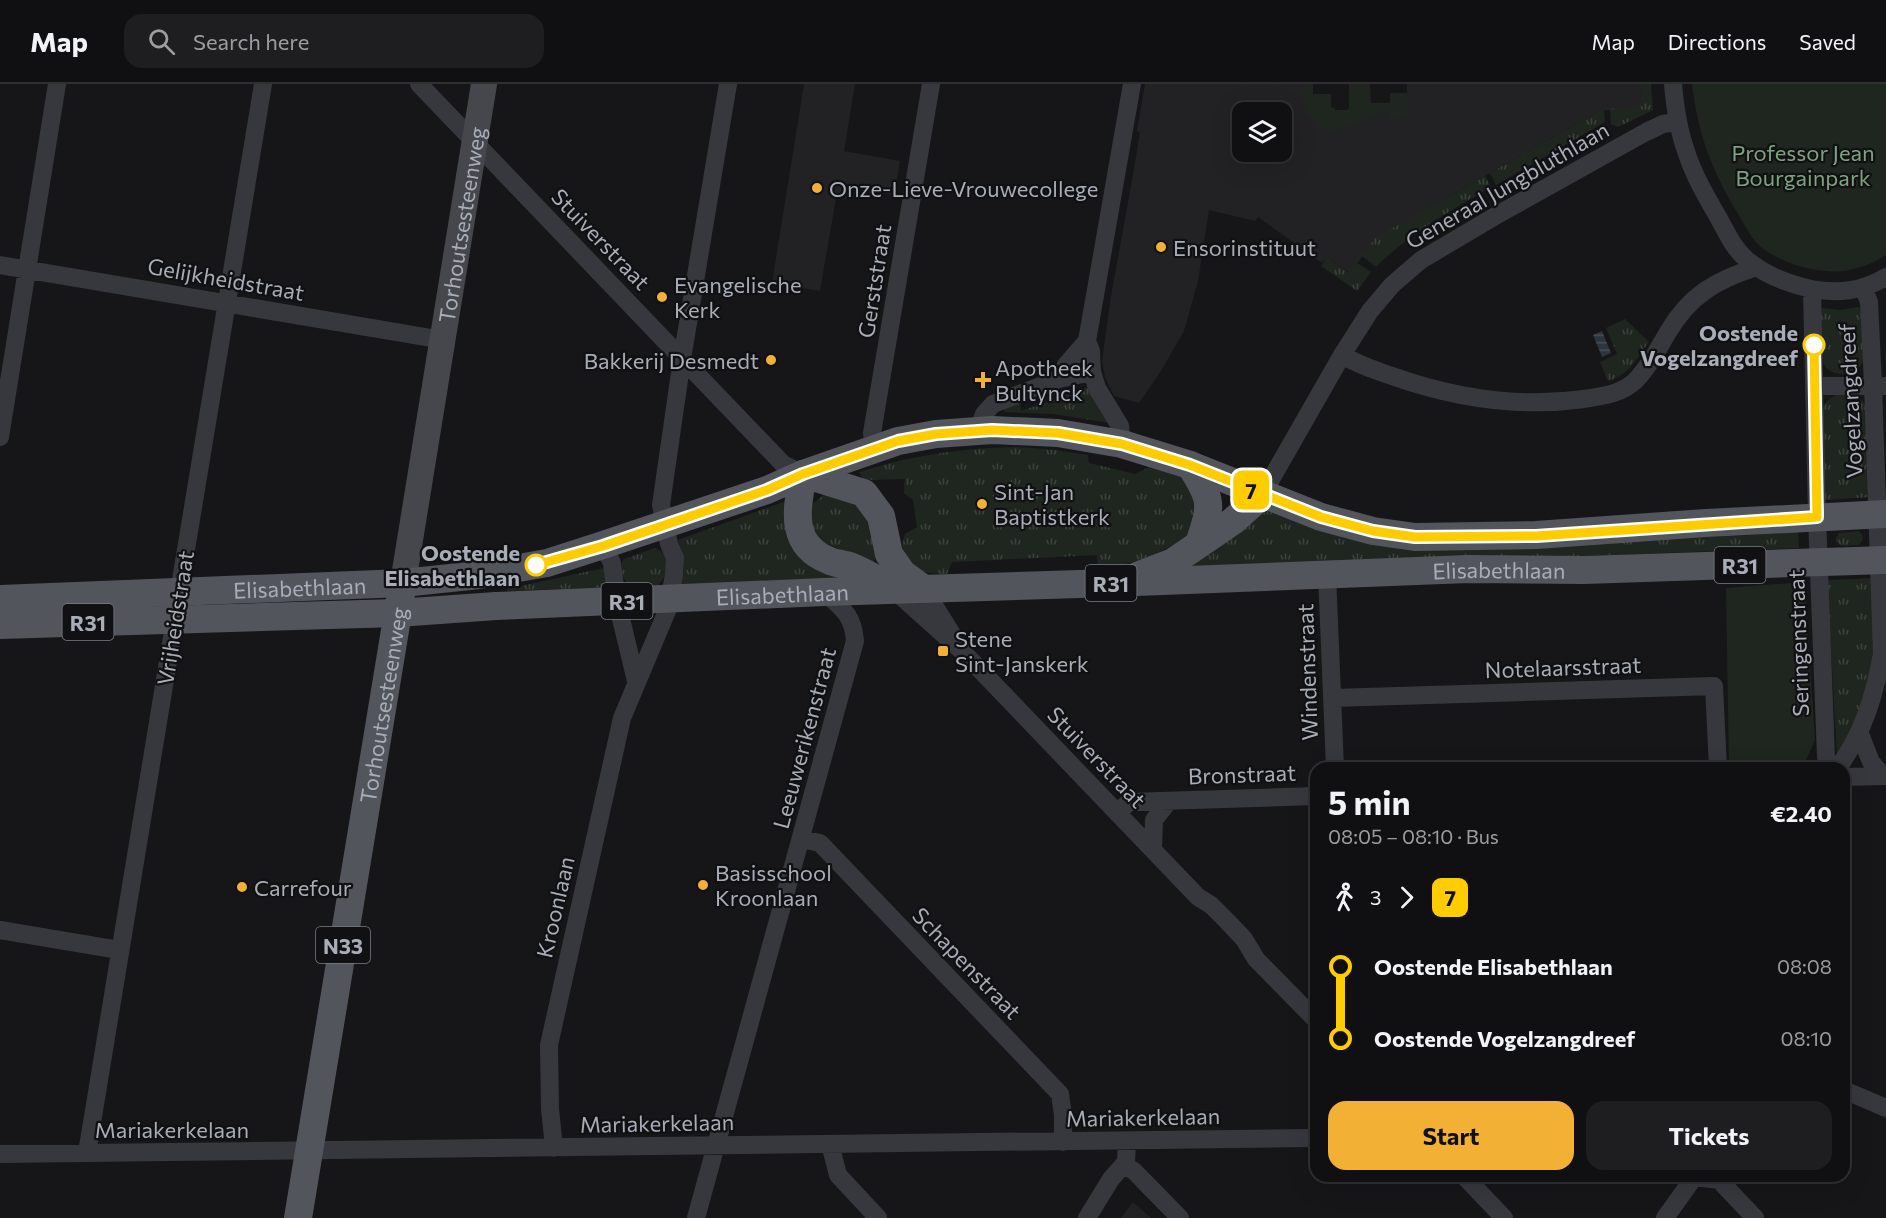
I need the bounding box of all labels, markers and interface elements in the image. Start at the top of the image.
search box [124,14,544,68]
text: Map [30,24,88,58]
icon: search [145,25,178,58]
text: Search here [193,28,309,55]
text: Map [1592,29,1635,54]
text: Directions [1668,29,1766,54]
text: Saved [1799,29,1856,54]
map controls [1232,102,1292,162]
button: layers [1232,102,1292,162]
street label: Generaal Jungbluthlaan [1401,116,1613,254]
street label: Torhoutsesteenweg [432,125,490,325]
park label: Professor Jean Bourgainpark [1731,139,1875,191]
place label: Onze-Lieve-Vrouwecollege [829,175,1098,202]
marker: Onze-Lieve-Vrouwecollege [810,181,824,195]
street label: Stuiverstraat [546,183,656,295]
street label: Gerststraat [852,222,896,340]
place label: Ensorinstituut [1173,234,1316,261]
marker: Ensorinstituut [1154,240,1168,254]
street label: Gelijkheidstraat [146,252,306,306]
place label: Evangelische Kerk [674,271,802,323]
marker: Evangelische Kerk [655,290,669,304]
place label: Oostende Vogelzangdreef [1640,319,1799,371]
street label: Vogelzangdreef [1832,322,1868,479]
marker: Oostende Vogelzangdreef [1803,334,1825,356]
place label: Bakkerij Desmedt [584,347,759,374]
marker: Bakkerij Desmedt [764,353,778,367]
place label: Apotheek Bultynck [995,354,1093,406]
marker: Apotheek Bultynck [976,373,990,387]
line badge: 7 [1232,470,1270,510]
place label: Sint-Jan Baptistkerk [994,478,1110,530]
text: 7 [1245,478,1257,503]
marker: Sint-Jan Baptistkerk [975,497,989,511]
place label: Oostende Elisabethlaan [384,539,520,591]
road number: R31 [1714,547,1766,583]
street label: Vrijheidstraat [151,549,199,687]
marker: Oostende Elisabethlaan [525,554,547,576]
street label: Elisabethlaan [1432,555,1566,584]
road number: R31 [1086,565,1136,601]
street label: Seringenstraat [1782,569,1814,717]
street label: Elisabethlaan [233,571,367,603]
street label: Elisabethlaan [715,578,849,610]
road number: R31 [602,583,652,619]
street label: Windenstraat [1291,603,1323,741]
road number: R31 [62,604,113,640]
street label: Torhoutsesteenweg [353,605,412,805]
place label: Stene Sint-Janskerk [955,625,1089,677]
street label: Leeuwerikenstraat [767,644,841,832]
marker: Stene Sint-Janskerk [936,644,950,658]
street label: Notelaarsstraat [1484,651,1642,683]
street label: Stuiverstraat [1042,701,1152,813]
street label: Bronstraat [1188,759,1296,789]
text: 5 min [1328,781,1411,822]
text: €2.40 [1770,800,1832,827]
text: 08:05 – 08:10 · Bus [1328,824,1499,848]
street label: Kroonlaan [530,854,580,960]
place label: Basisschool Kroonlaan [715,859,832,911]
place label: Carrefour [254,874,352,901]
marker: Basisschool Kroonlaan [696,878,710,892]
marker: Carrefour [235,880,249,894]
icon: walk [1328,881,1361,914]
icon: forward [1390,881,1423,914]
text: 3 [1370,885,1381,909]
text: 7 [1444,885,1456,910]
street label: Schapenstraat [907,902,1027,1024]
road number: N33 [316,927,370,963]
text: Oostende Elisabethlaan [1374,953,1613,980]
text: 08:08 [1777,954,1832,978]
text: Oostende Vogelzangdreef [1374,1025,1635,1052]
text: 08:10 [1780,1026,1832,1050]
button: Start [1328,1101,1574,1170]
button: Tickets [1586,1101,1832,1170]
street label: Mariakerkelaan [1066,1102,1220,1132]
street label: Mariakerkelaan [580,1108,734,1138]
street label: Mariakerkelaan [95,1116,249,1143]

